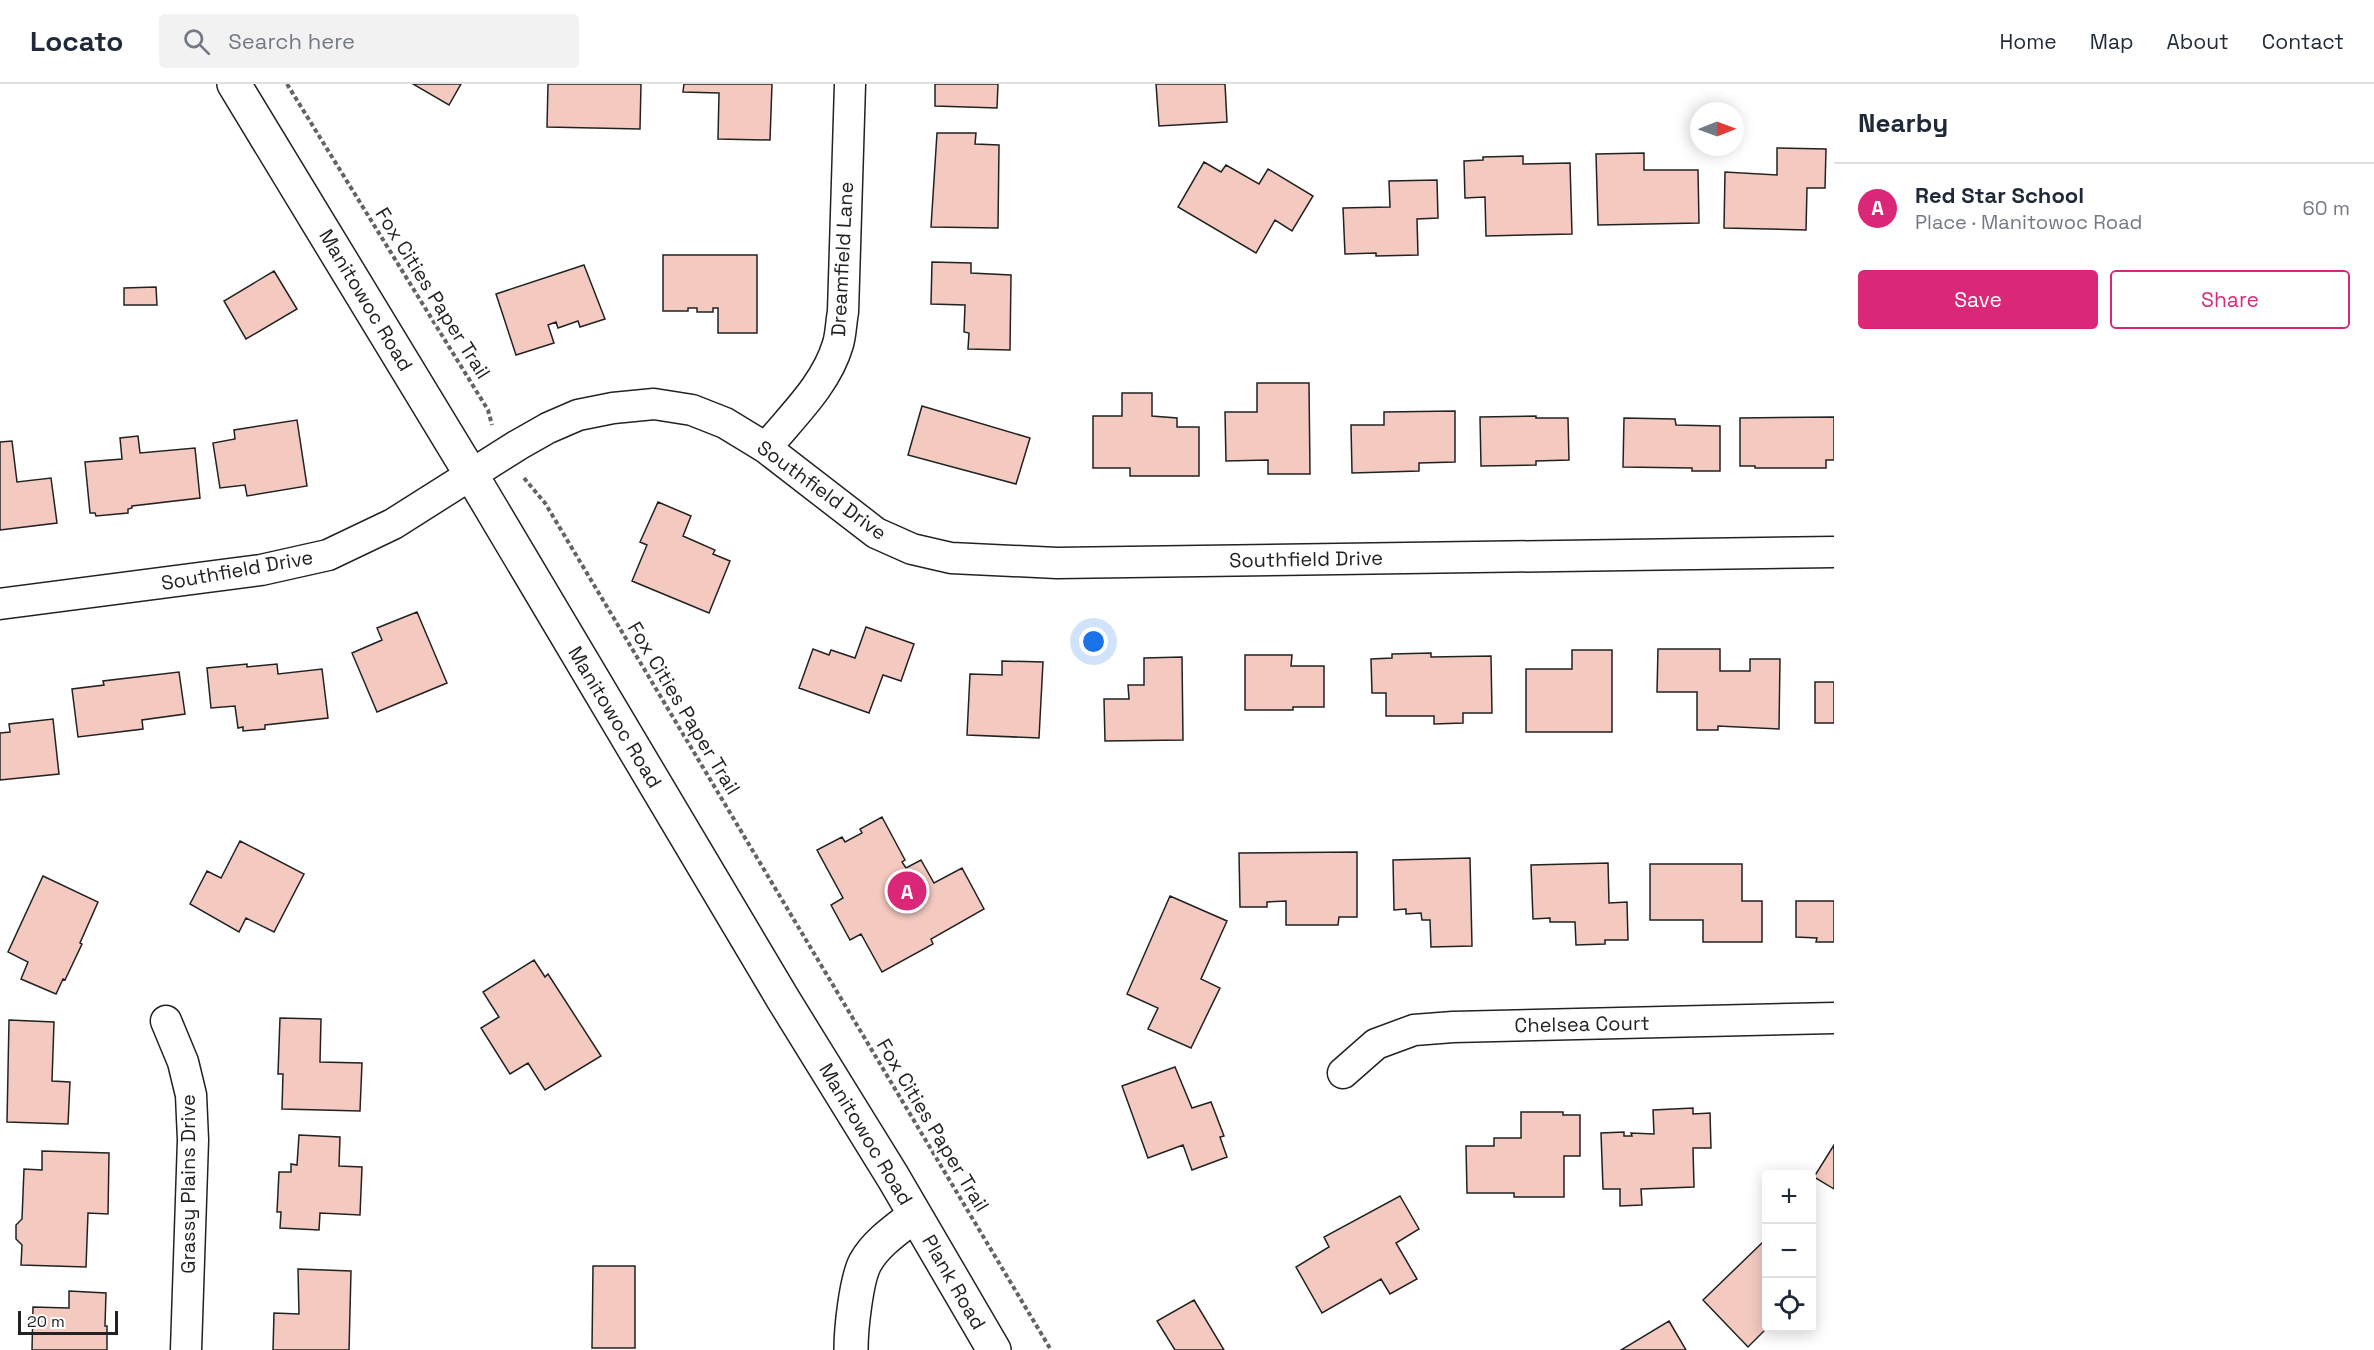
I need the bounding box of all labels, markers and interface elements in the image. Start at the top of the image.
search box [159,14,579,68]
text: Locato [30,23,123,59]
icon: search [180,25,213,58]
text: Search here [228,27,355,55]
text: Home [1999,28,2057,55]
text: Map [2090,28,2134,55]
text: About [2167,28,2229,55]
text: Contact [2262,28,2344,55]
north arrow [1690,102,1744,156]
text: Nearby [1858,106,1948,140]
street label: Dreamfield Lane [825,181,859,337]
text: Red Star School [1915,181,2084,209]
text: A [1871,195,1884,221]
text: 60 m [2303,195,2350,221]
street label: Fox Cities Paper Trail [370,202,496,384]
text: Place · Manitowoc Road [1915,209,2142,235]
street label: Manitowoc Road [313,224,419,376]
button: Save [1858,270,2098,329]
button: Share [2110,270,2350,329]
street label: Southfield Drive [752,434,892,546]
street label: Southfield Drive [159,544,315,596]
street label: Southfield Drive [1229,545,1383,573]
street label: Fox Cities Paper Trail [622,617,746,799]
your location [1079,627,1108,656]
street label: Manitowoc Road [562,641,668,793]
pin: A [888,868,926,914]
street label: Chelsea Court [1514,1010,1650,1038]
street label: Fox Cities Paper Trail [871,1034,995,1216]
street label: Manitowoc Road [813,1058,919,1210]
street label: Grassy Plains Drive [175,1094,201,1274]
map controls [1762,1170,1816,1332]
button: + [1762,1170,1816,1224]
button: − [1762,1224,1816,1278]
street label: Plank Road [916,1230,992,1334]
button: locate [1762,1278,1816,1332]
scale bar [18,1308,118,1336]
text: 20 m [27,1311,65,1332]

